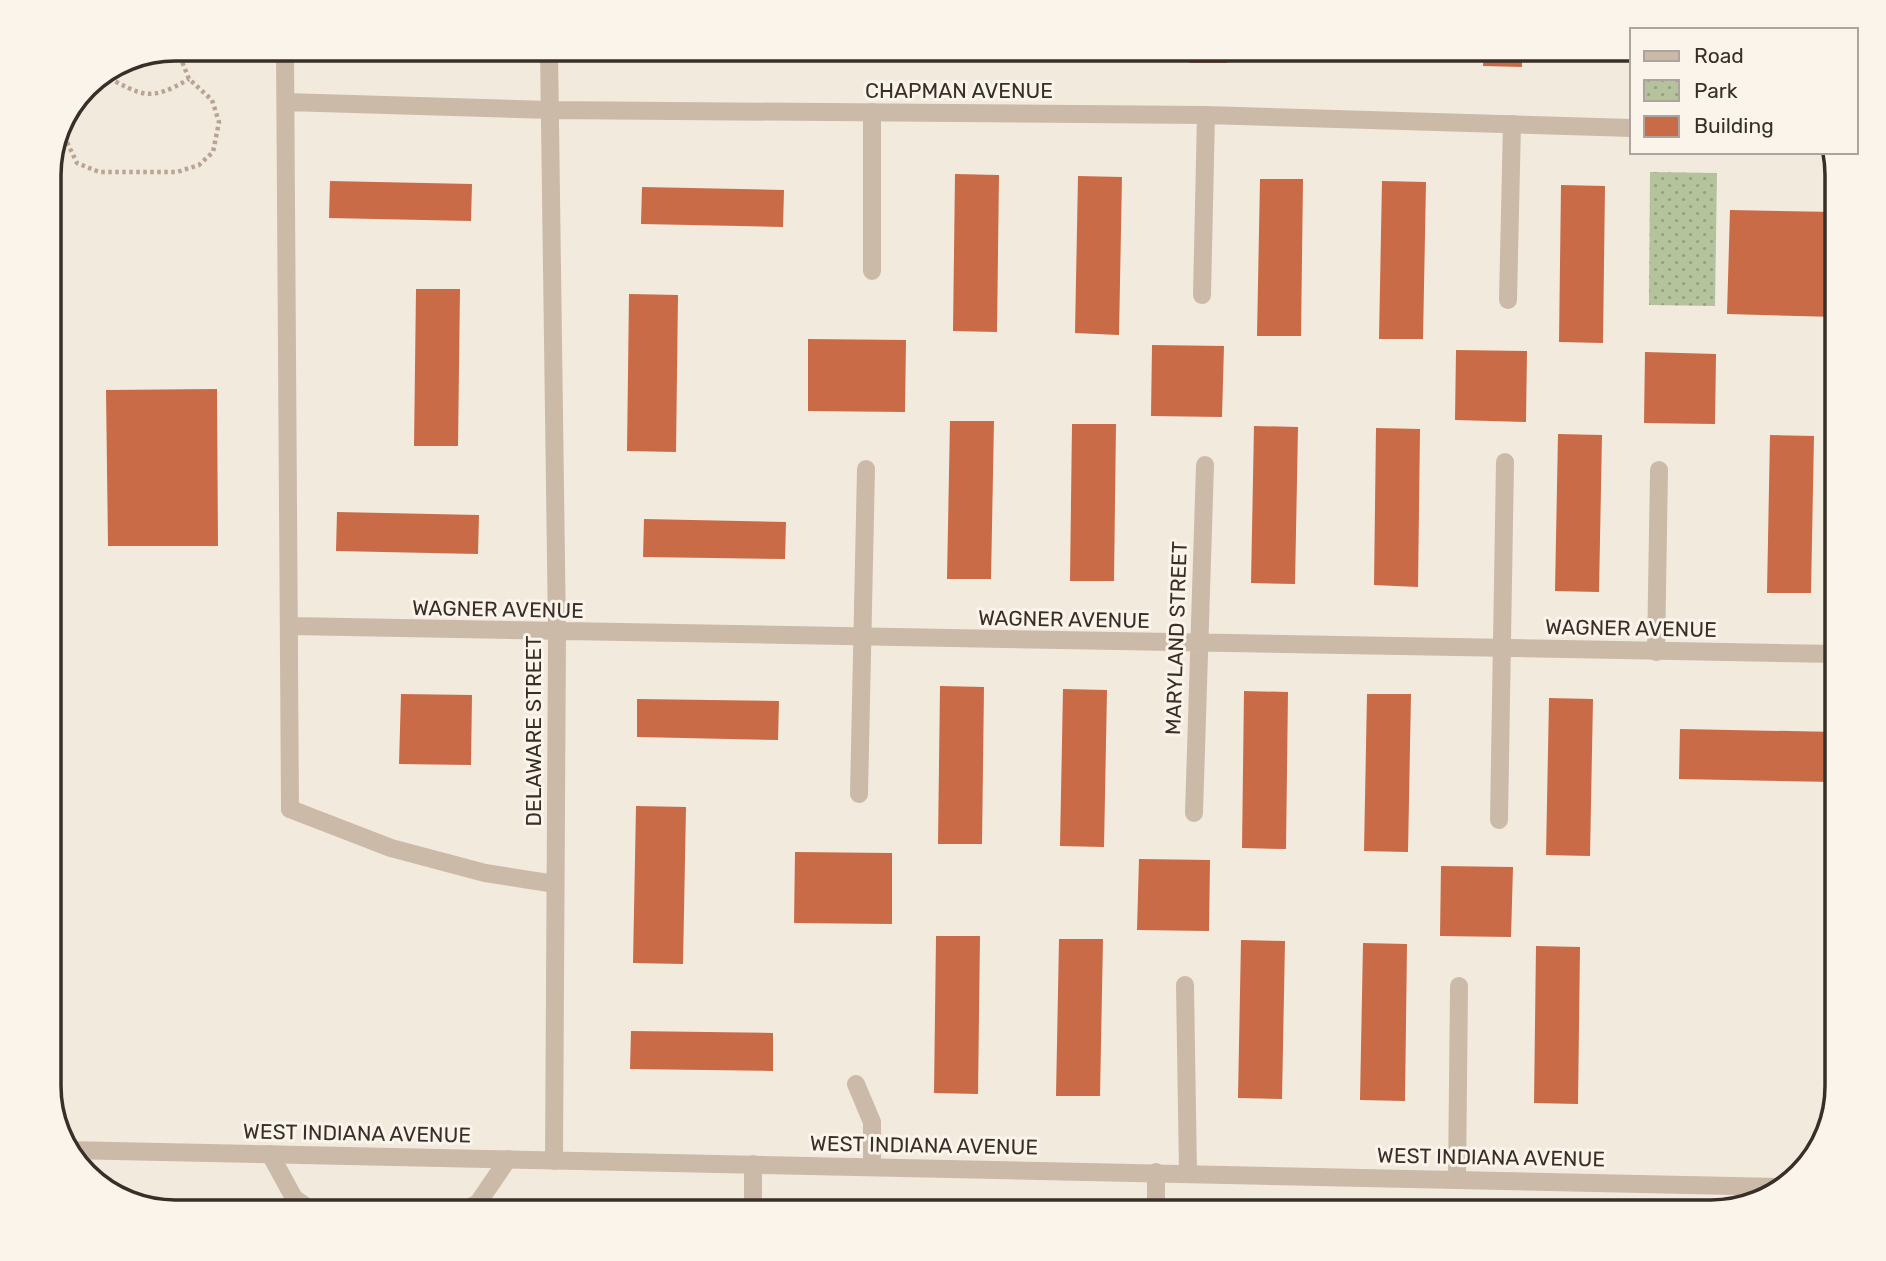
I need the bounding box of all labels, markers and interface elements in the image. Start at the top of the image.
legend [1630,28,1858,154]
text: Road [1694,43,1744,68]
street label: CHAPMAN AVENUE [865,78,1053,103]
text: Park [1694,78,1738,103]
text: Building [1694,113,1774,138]
street label: MARYLAND STREET [1160,541,1192,735]
street label: WAGNER AVENUE [412,595,584,623]
street label: WAGNER AVENUE [978,605,1150,633]
street label: WAGNER AVENUE [1545,614,1717,642]
street label: DELAWARE STREET [521,636,546,826]
street label: WEST INDIANA AVENUE [243,1119,471,1147]
street label: WEST INDIANA AVENUE [810,1131,1038,1159]
street label: WEST INDIANA AVENUE [1377,1143,1605,1171]

